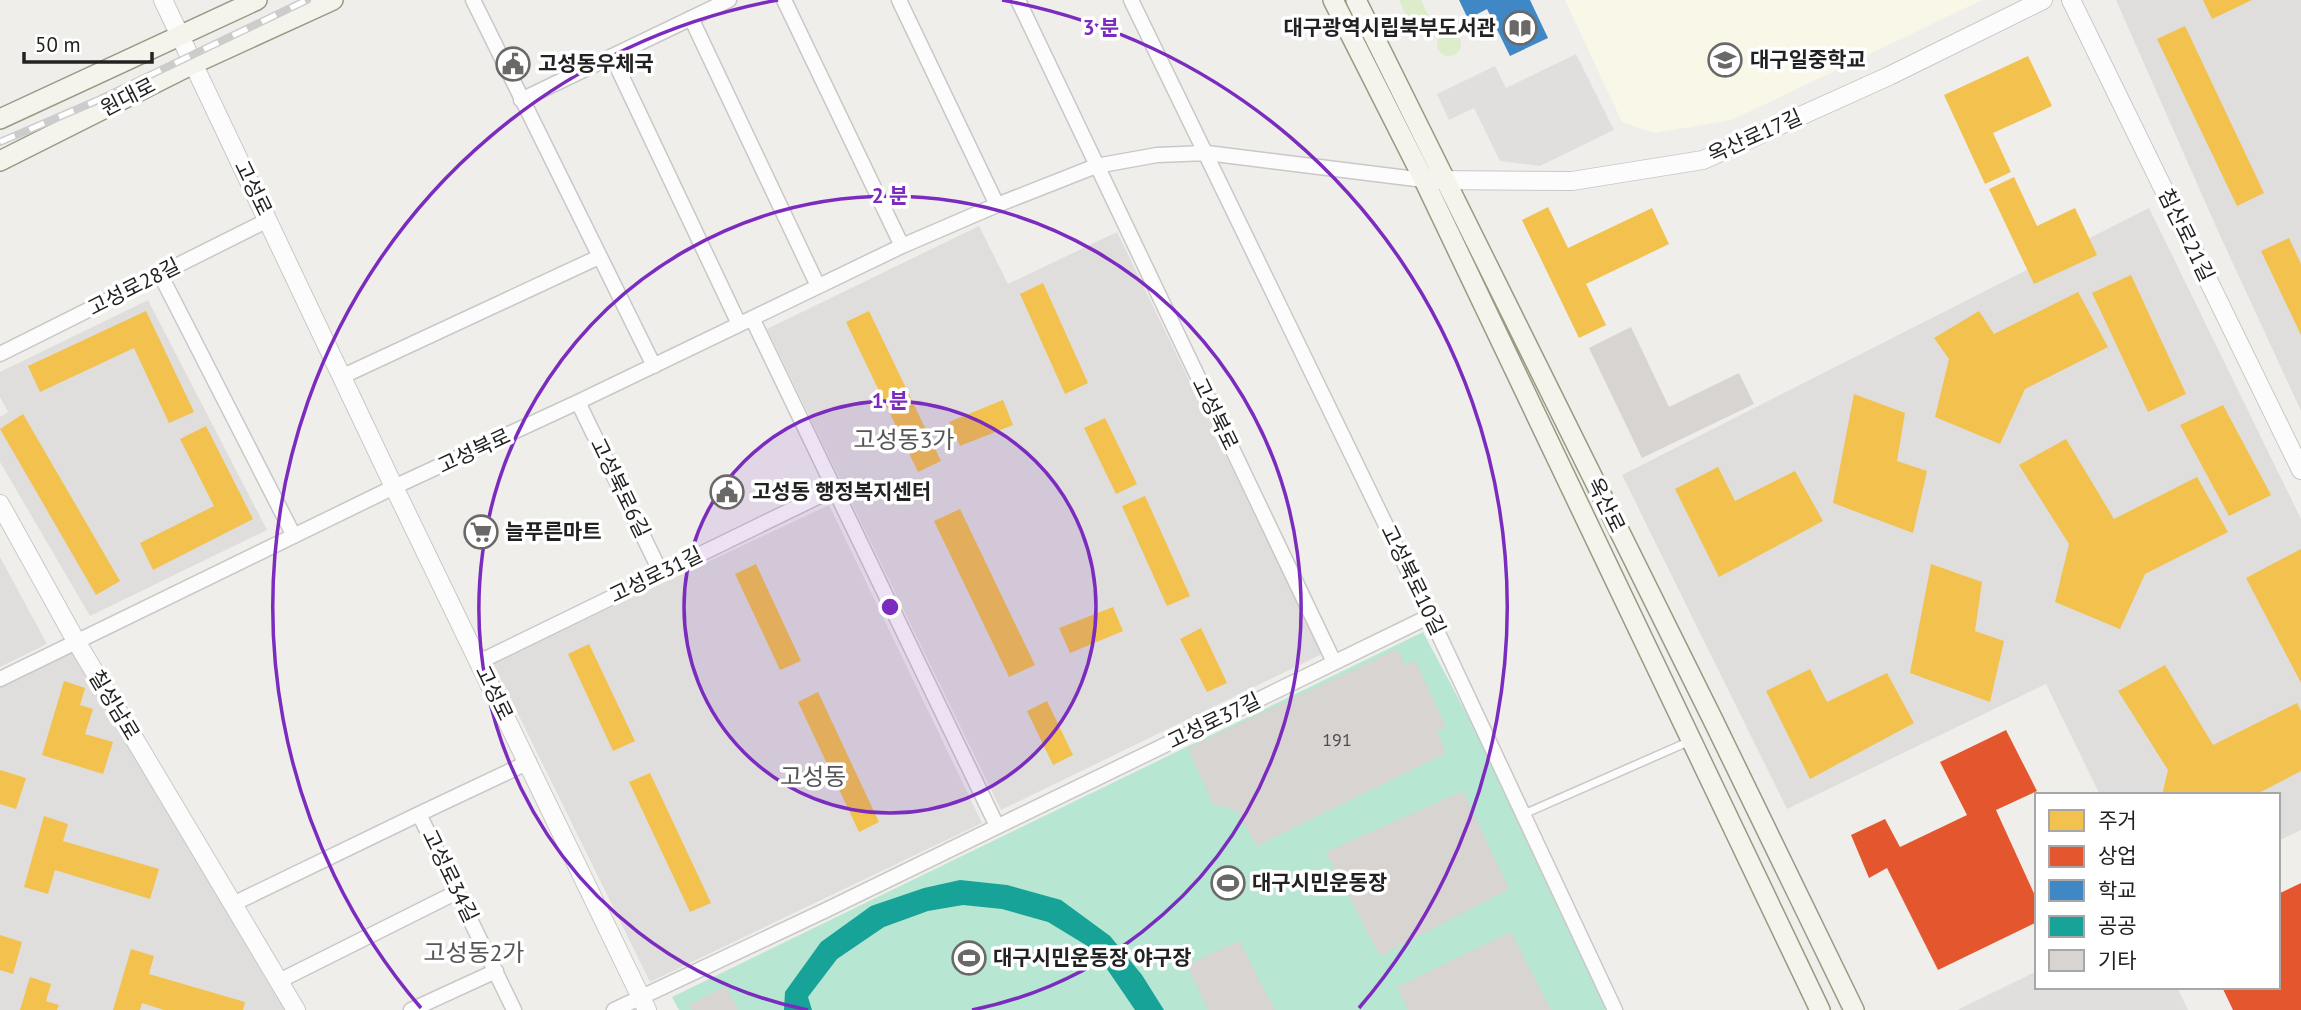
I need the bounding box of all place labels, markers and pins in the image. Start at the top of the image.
library icon: 대구광역시립북부도서관 [1501,9,1539,47]
place label: 대구광역시립북부도서관 [1283,14,1496,41]
school or university icon: 대구일중학교 [1706,41,1744,79]
public building icon: 고성동우체국 [494,45,532,83]
place label: 대구일중학교 [1750,46,1866,73]
place label: 고성동우체국 [538,50,654,77]
public building icon: 고성동 행정복지센터 [708,473,746,511]
place label: 고성동 행정복지센터 [752,478,931,505]
supermarket icon: 늘푸른마트 [462,513,500,551]
place label: 늘푸른마트 [505,518,602,545]
centre of rings [878,595,902,619]
sports icon: 대구시민운동장 [1209,864,1247,902]
place label: 대구시민운동장 [1252,869,1387,896]
sports icon: 대구시민운동장 야구장 [950,939,988,977]
place label: 대구시민운동장 야구장 [993,944,1192,971]

